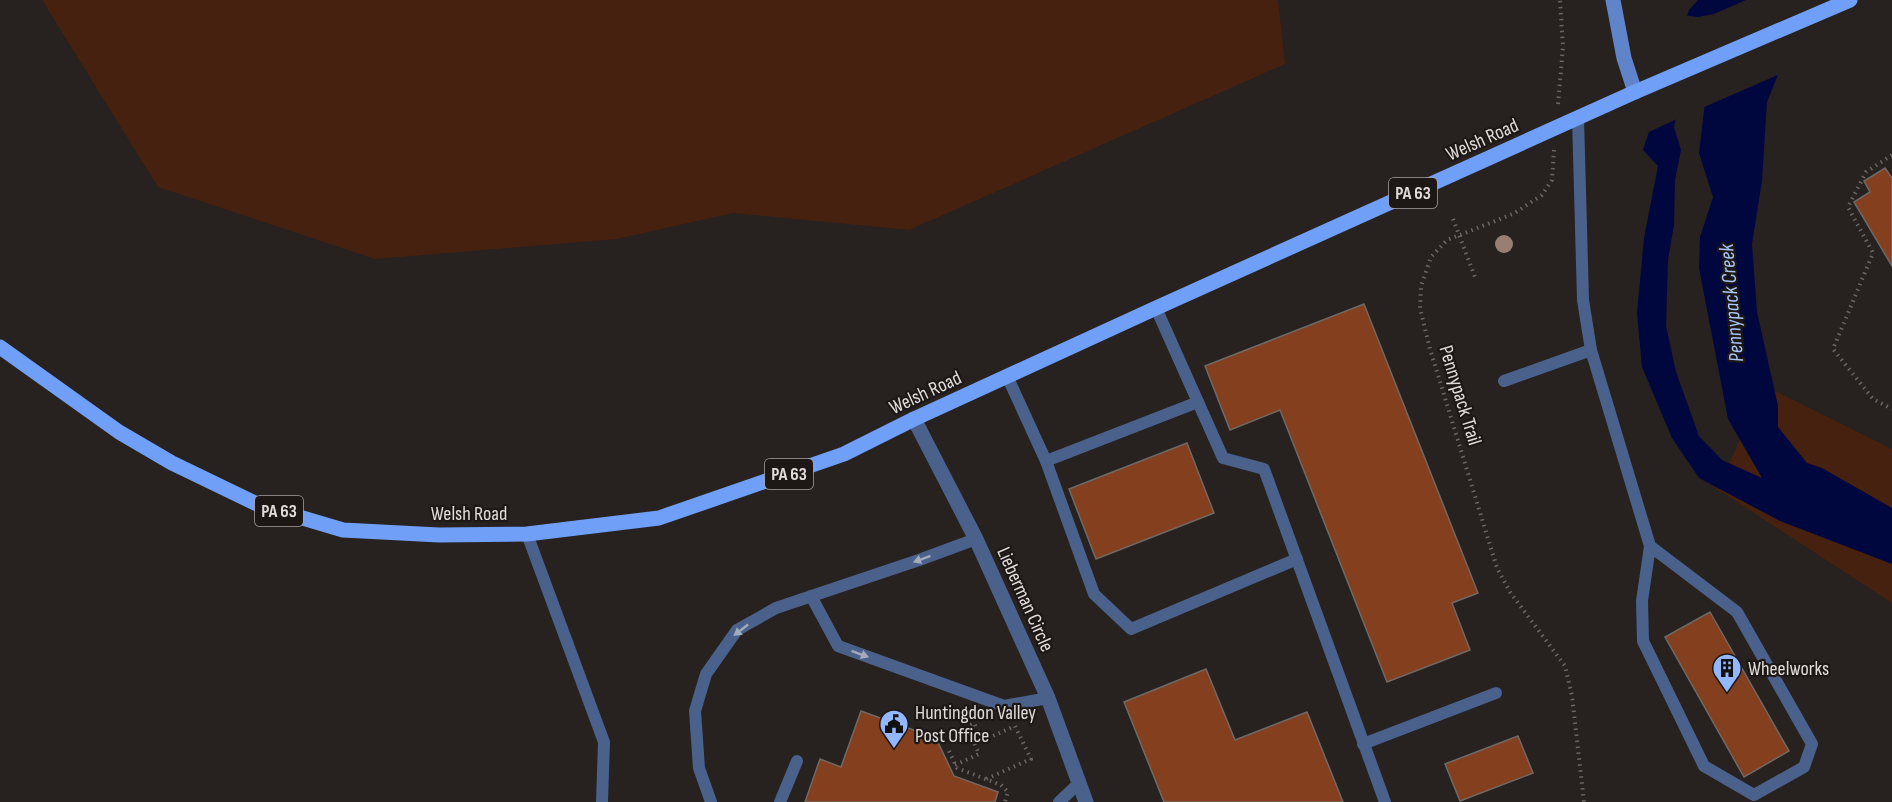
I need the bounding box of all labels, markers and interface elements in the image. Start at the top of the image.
street label: Welsh Road [1442,113,1522,166]
road number: PA 63 [1389,178,1437,208]
water label: Pennypack Creek [1714,242,1749,363]
street label: Pennypack Trail [1433,342,1487,448]
street label: Welsh Road [886,366,965,420]
road number: PA 63 [765,459,813,489]
road number: PA 63 [255,496,303,526]
street label: Welsh Road [431,502,507,526]
street label: Lieberman Circle [991,543,1059,656]
one-way arrow [912,555,930,565]
one-way arrow [733,623,749,636]
one-way arrow [851,649,869,659]
building icon: Wheelworks [1711,652,1743,694]
place label: Wheelworks [1748,657,1829,681]
place label: Huntingdon Valley Post Office [915,701,1036,748]
public building icon: Huntingdon Valley Post Office [878,708,910,750]

